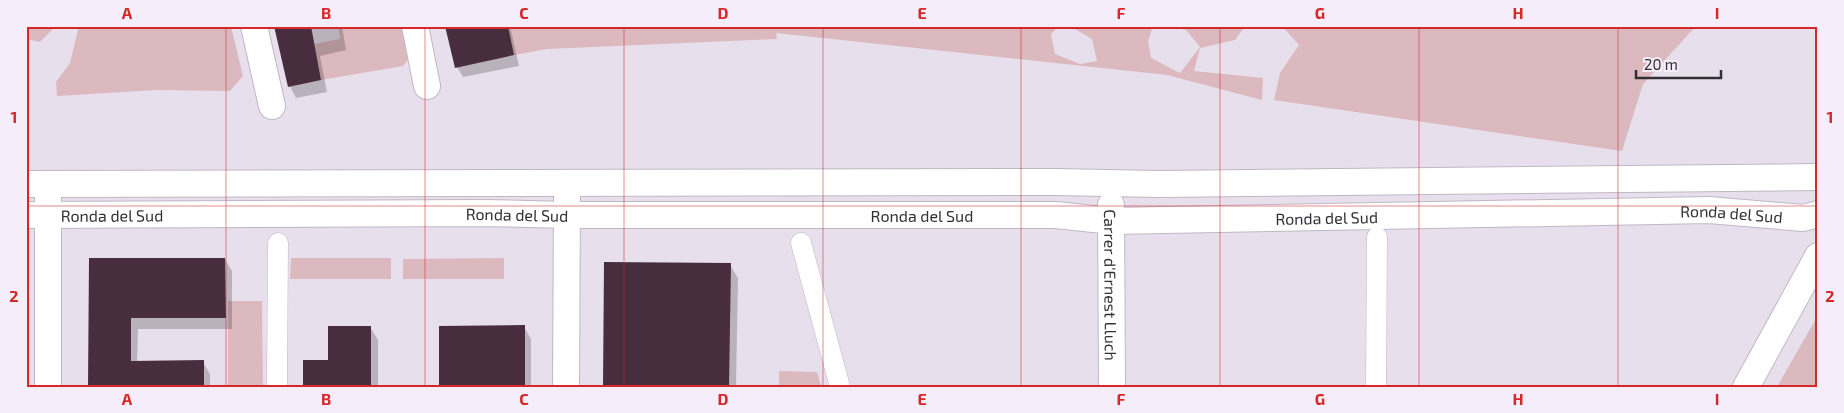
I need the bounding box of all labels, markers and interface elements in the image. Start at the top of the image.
text: A [122,3,133,22]
text: B [321,3,331,22]
text: C [519,3,529,22]
text: D [718,3,729,22]
text: E [917,3,927,22]
text: F [1117,3,1126,22]
text: G [1315,3,1325,22]
text: H [1512,3,1524,22]
text: I [1715,3,1719,22]
scale bar [1636,48,1722,80]
text: 20 m [1644,55,1678,73]
text: 1 [11,107,17,126]
text: 1 [1827,107,1833,126]
street label: Ronda del Sud [1680,200,1783,226]
street label: Ronda del Sud [466,203,569,225]
street label: Ronda del Sud [61,205,163,224]
street label: Ronda del Sud [871,206,973,225]
street label: Ronda del Sud [1275,207,1378,227]
street label: Carrer d'Ernest Lluch [1102,209,1121,361]
text: 2 [9,286,19,305]
text: 2 [1825,286,1835,305]
text: A [122,389,133,408]
text: B [321,389,331,408]
text: C [519,389,529,408]
text: D [718,389,729,408]
text: E [917,389,927,408]
text: F [1117,389,1126,408]
text: G [1315,389,1325,408]
text: H [1512,389,1524,408]
text: I [1715,389,1719,408]

